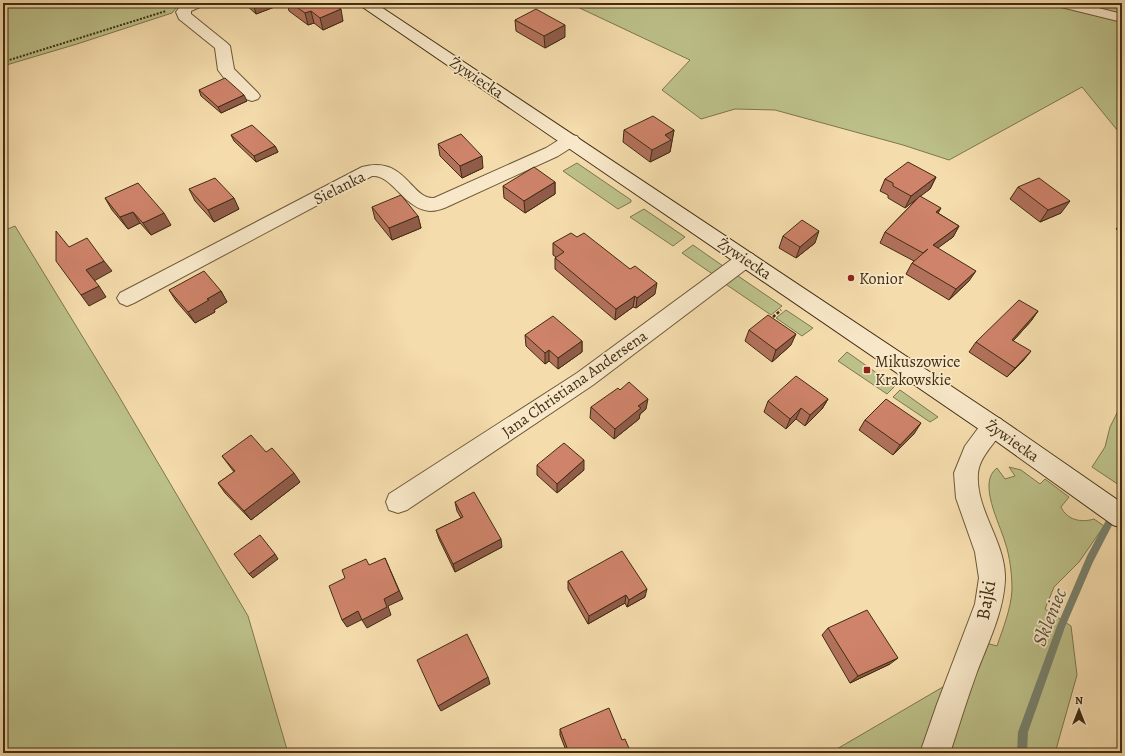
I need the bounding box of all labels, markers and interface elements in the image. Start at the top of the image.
street label: Żywiecka [445,52,508,104]
street label: Sielanka [310,165,370,210]
street label: Żywiecka [713,233,776,285]
place label: Konior [859,268,904,290]
marker: Konior [846,273,856,283]
street label: Jana Christiana Andersena [497,325,652,443]
place label: Mikuszowice Krakowskie [875,351,961,391]
marker: Mikuszowice Krakowskie [862,365,872,375]
street label: Żywiecka [981,414,1044,468]
street label: Bajki [970,578,1002,622]
water label: Skleniec [1026,584,1073,650]
north arrow [1059,690,1099,730]
text: N [1075,693,1083,708]

